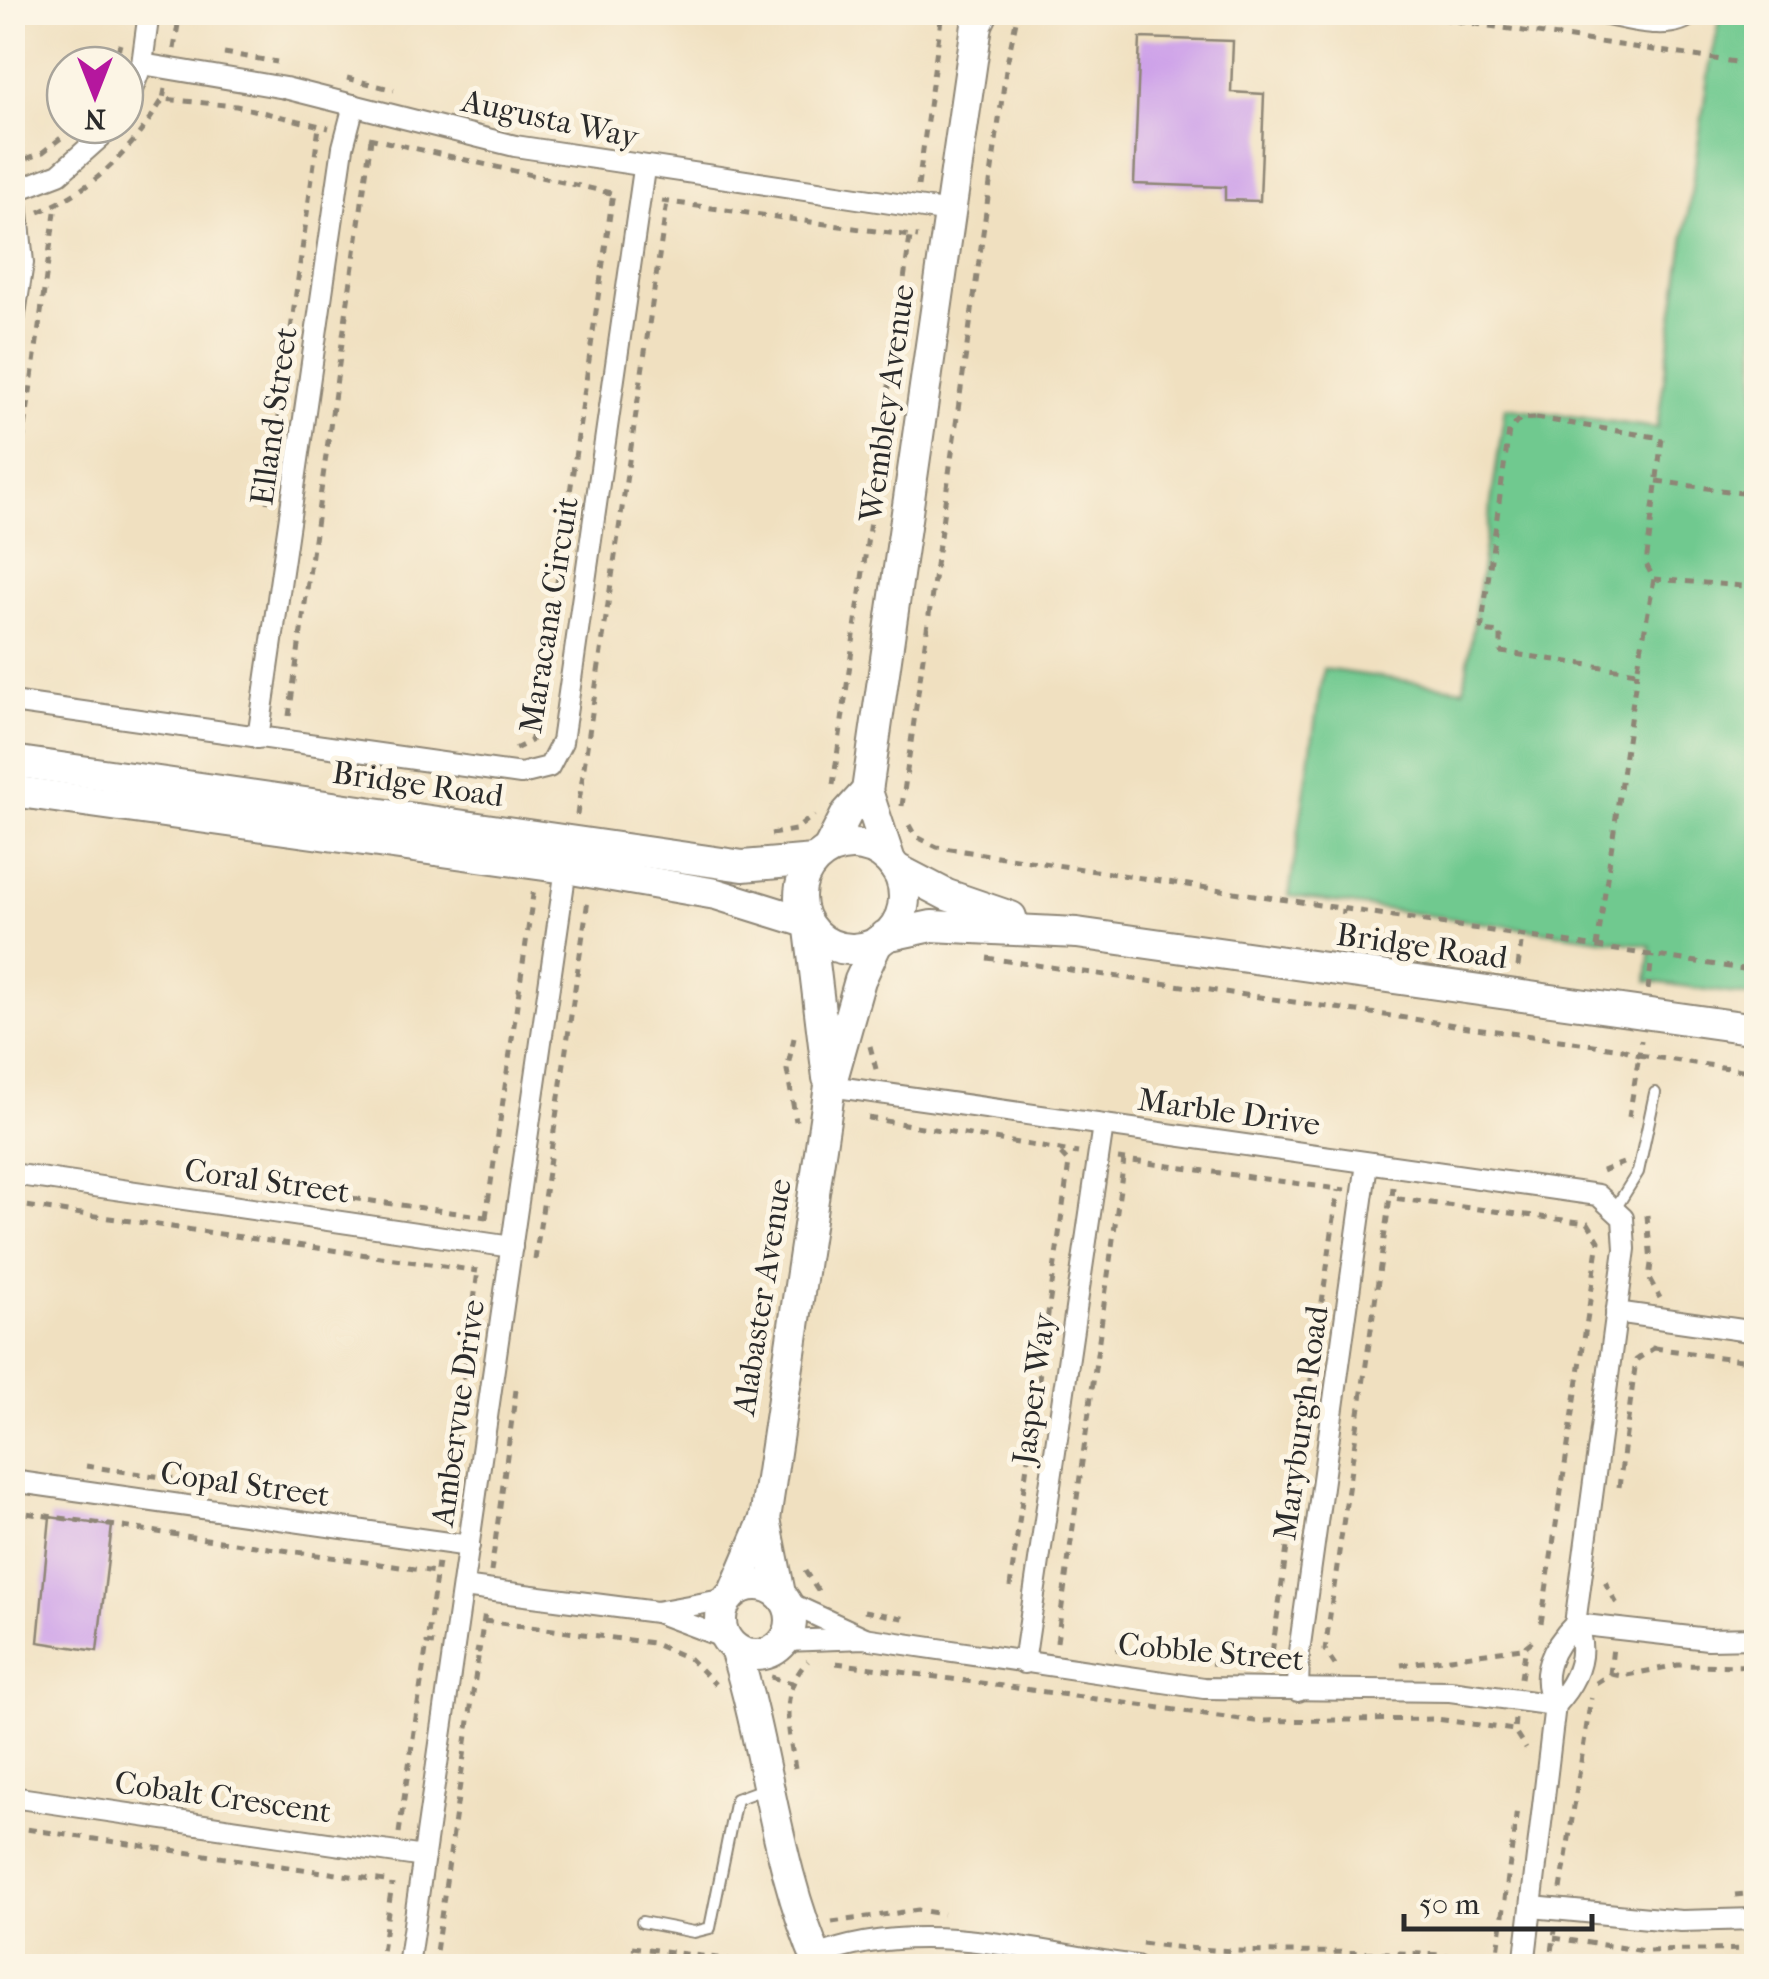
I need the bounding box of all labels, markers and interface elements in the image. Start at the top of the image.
north arrow [45,45,145,145]
street label: Augusta Way [456,82,643,156]
text: N [84,103,106,136]
street label: Wembley Avenue [852,282,922,525]
street label: Elland Street [243,324,305,507]
street label: Maracana Circuit [512,494,586,736]
street label: Bridge Road [330,754,506,814]
street label: Bridge Road [1334,916,1510,976]
street label: Marble Drive [1136,1081,1323,1143]
street label: Coral Street [182,1151,352,1211]
street label: Alabaster Avenue [725,1176,799,1420]
street label: Ambervue Drive [424,1297,492,1531]
street label: Maryburgh Road [1266,1303,1336,1542]
street label: Jasper Way [1005,1310,1063,1470]
street label: Copal Street [158,1454,332,1514]
street label: Cobble Street [1116,1625,1306,1679]
street label: Cobalt Crescent [112,1763,334,1831]
scale bar [1404,1869,1592,1931]
text: 50 m [1419,1887,1480,1922]

